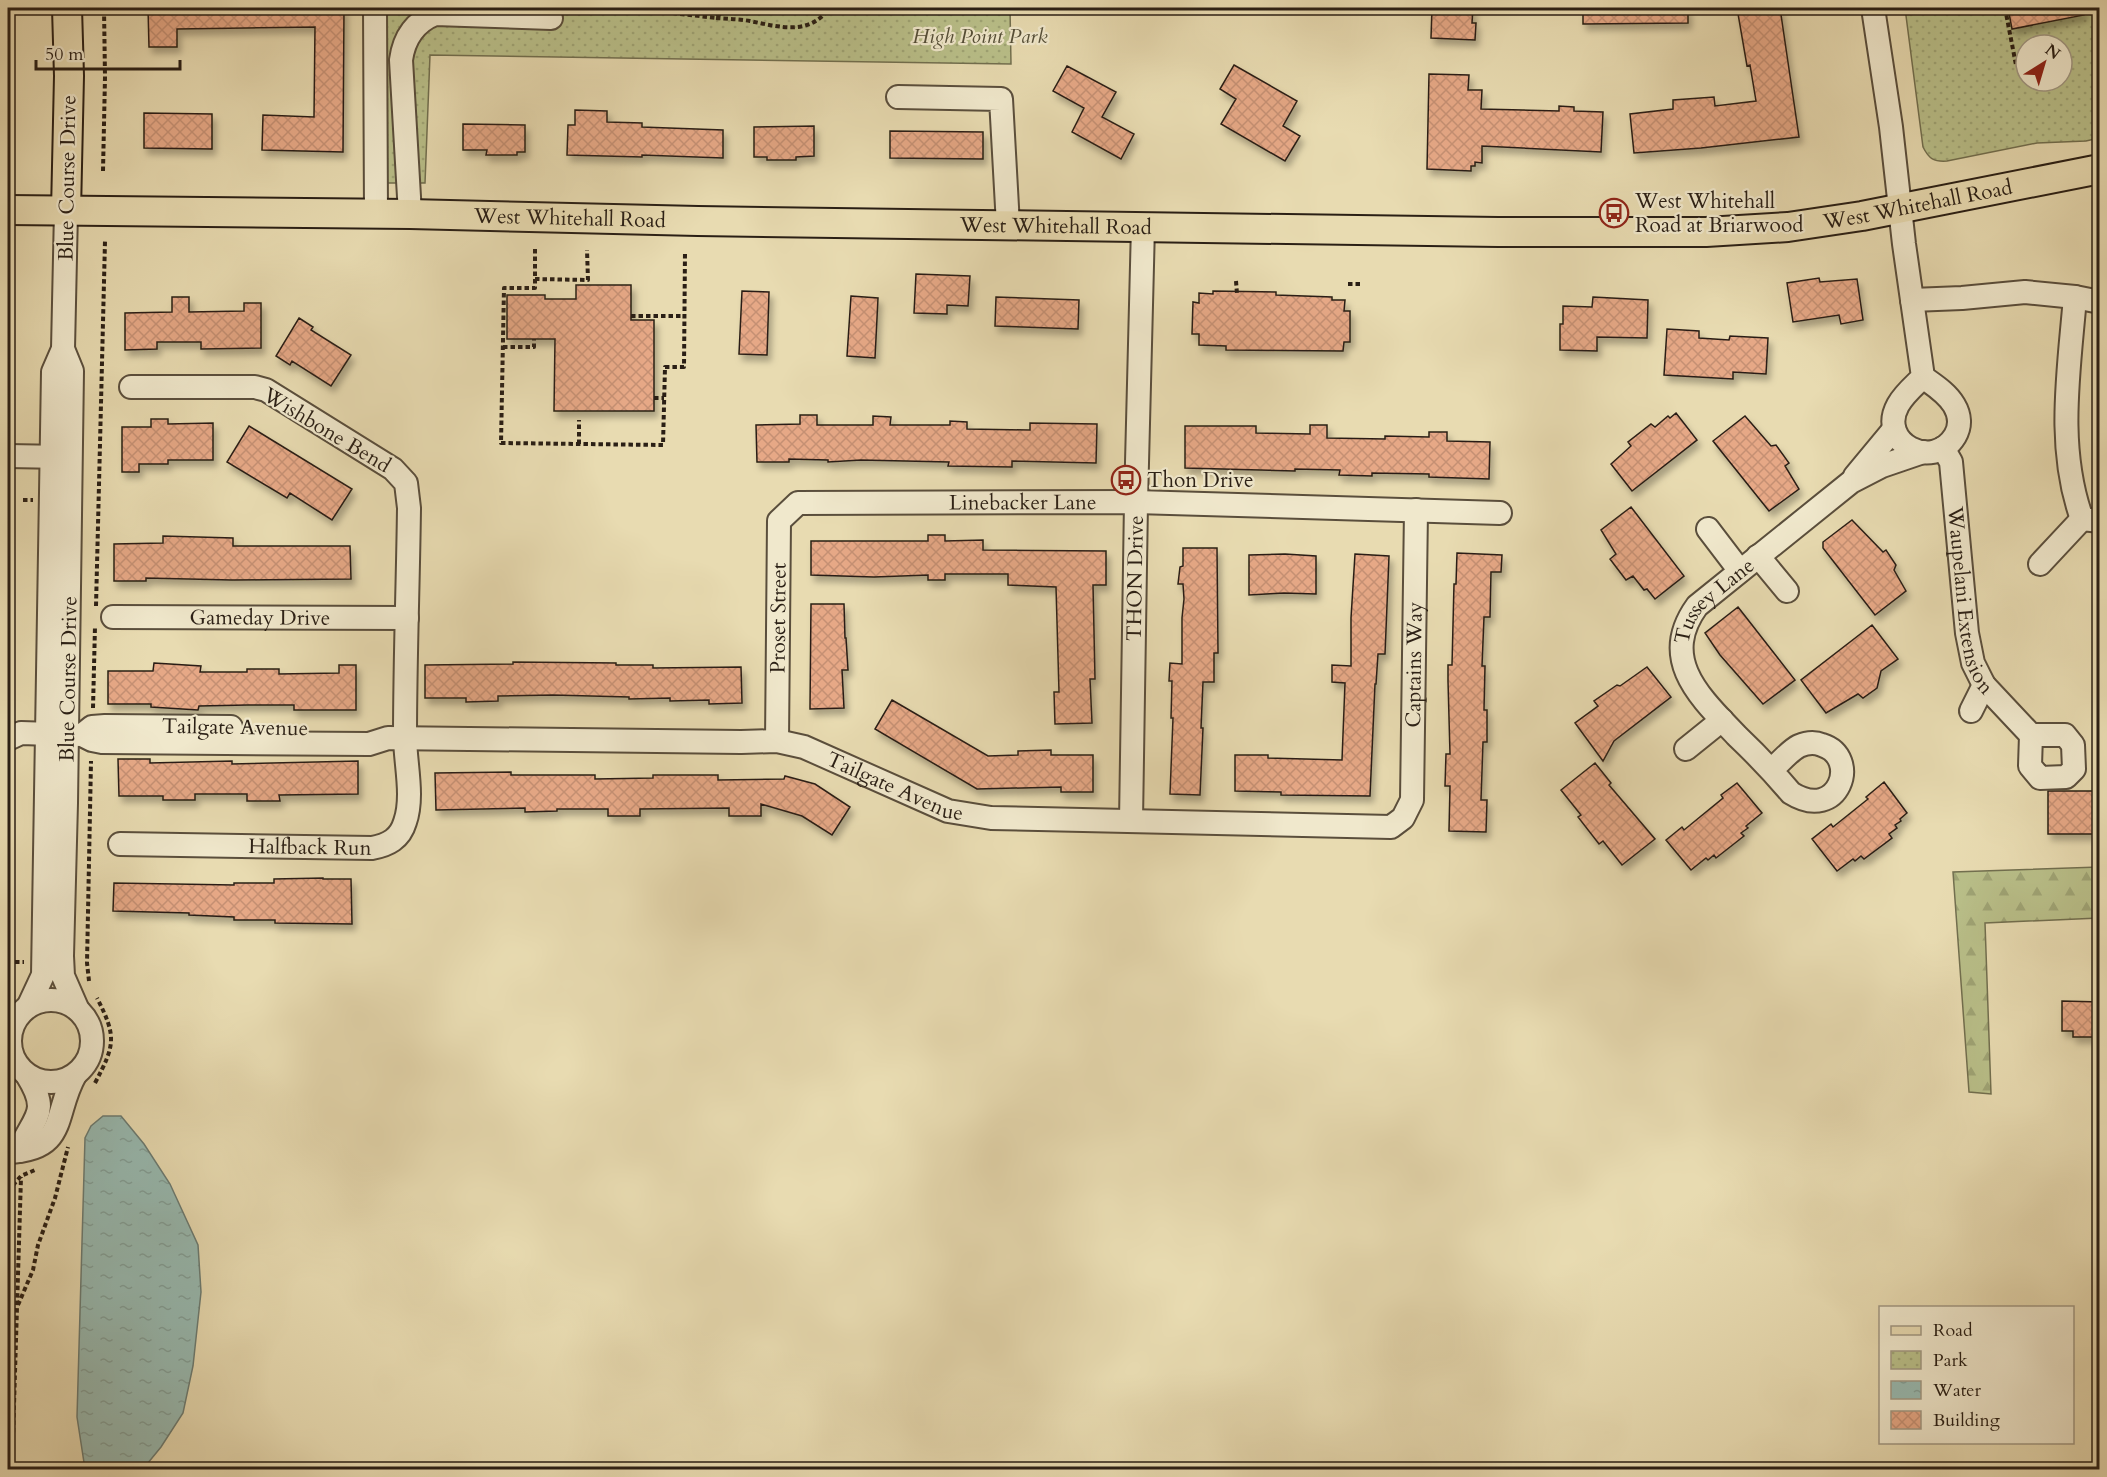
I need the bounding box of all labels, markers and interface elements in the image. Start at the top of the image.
park label: High Point Park [912,22,1048,51]
scale bar [36,33,180,71]
north arrow [2014,33,2074,93]
text: N [2040,39,2065,65]
text: 50 m [45,42,84,67]
street label: Blue Course Drive [52,95,83,261]
street label: West Whitehall Road [1820,173,2015,237]
place label: West Whitehall Road at Briarwood [1634,187,1803,240]
bus stop icon: West Whitehall Road at Briarwood [1598,197,1630,229]
street label: West Whitehall Road [473,202,666,235]
street label: West Whitehall Road [959,211,1152,242]
street label: Wishbone Bend [257,380,396,480]
bus stop icon: Thon Drive [1110,464,1142,496]
place label: Thon Drive [1147,466,1254,495]
street label: Linebacker Lane [949,488,1097,518]
street label: Waupelani Extension [1940,504,2000,701]
street label: THON Drive [1120,515,1151,641]
street label: Tussey Lane [1668,551,1761,646]
street label: Proset Street [764,562,794,674]
street label: Blue Course Drive [53,596,84,762]
street label: Captains Way [1399,602,1430,728]
street label: Gameday Drive [190,603,330,633]
street label: Tailgate Avenue [162,712,308,743]
street label: Tailgate Avenue [822,745,965,828]
street label: Halfback Run [248,832,372,863]
legend [1879,1306,2074,1444]
text: Road [1933,1318,1973,1343]
text: Park [1933,1348,1968,1373]
text: Water [1932,1378,1982,1403]
text: Building [1933,1408,2001,1433]

